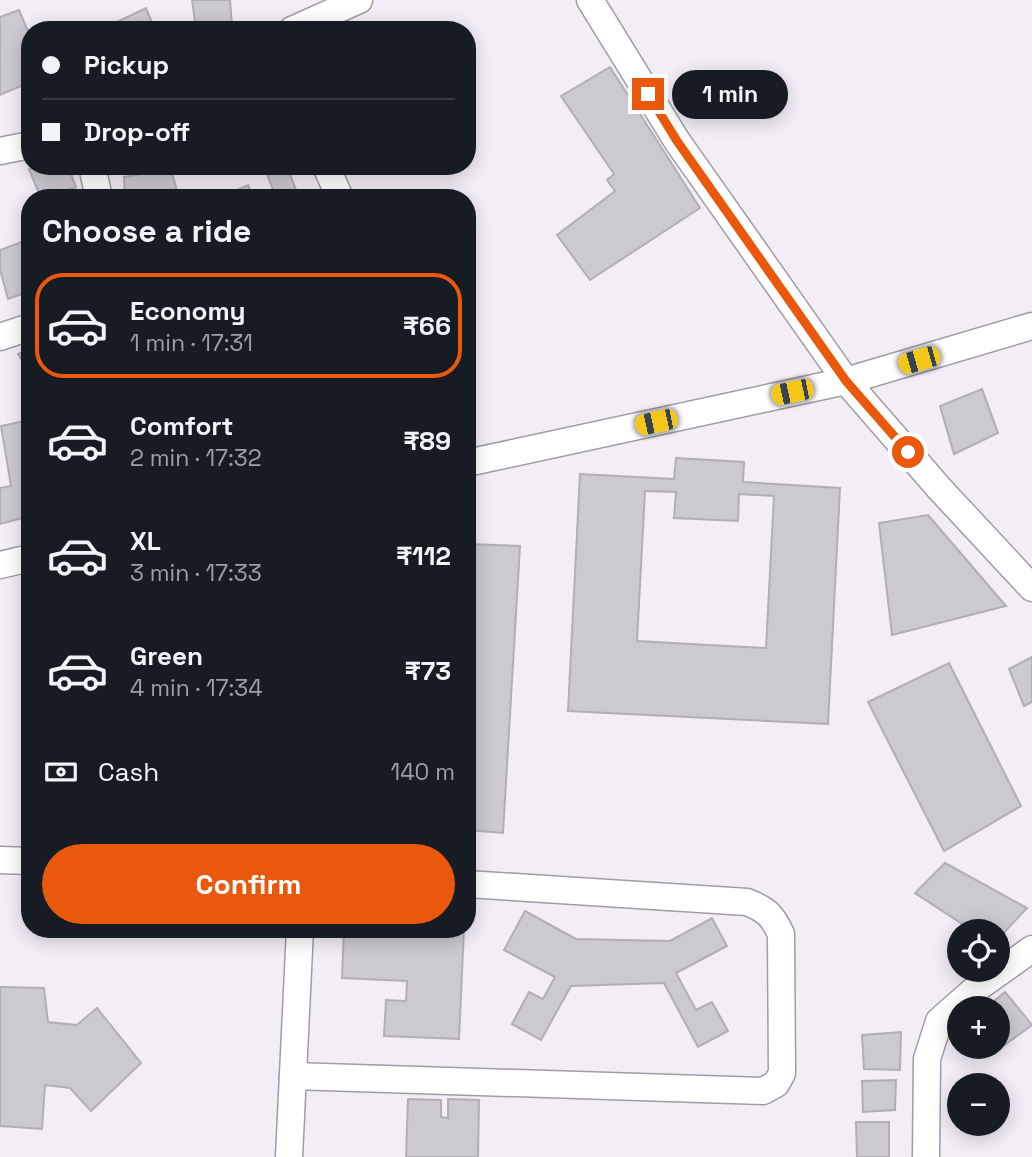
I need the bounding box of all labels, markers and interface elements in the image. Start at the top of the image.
text: Pickup [84,48,169,82]
callout: 1 min [672,70,788,119]
route end [632,78,664,110]
text: 1 min [702,79,758,109]
text: Drop-off [84,115,190,149]
text: Choose a ride [42,211,252,251]
icon: car [46,294,109,357]
text: Economy [130,294,246,328]
text: ₹66 [403,309,451,343]
text: 1 min · 17:31 [130,328,253,358]
car [896,344,943,376]
car [770,377,815,407]
car [634,407,679,437]
icon: car [46,409,109,472]
text: Comfort [130,409,233,443]
text: ₹89 [403,424,451,458]
route start [892,436,924,468]
text: 2 min · 17:32 [130,443,262,473]
icon: car [46,524,109,587]
text: XL [130,524,161,558]
text: ₹112 [396,539,451,573]
text: 3 min · 17:33 [130,558,262,588]
icon: car [46,639,109,702]
text: Green [130,639,203,673]
text: ₹73 [405,654,451,688]
text: 4 min · 17:34 [130,673,263,703]
icon: cash [42,753,80,791]
text: Cash [98,755,159,789]
text: 140 m [391,757,455,787]
button: Confirm [42,844,455,924]
map controls [947,919,1010,1136]
button: locate [947,919,1010,982]
button: + [947,996,1010,1059]
button: − [947,1073,1010,1136]

